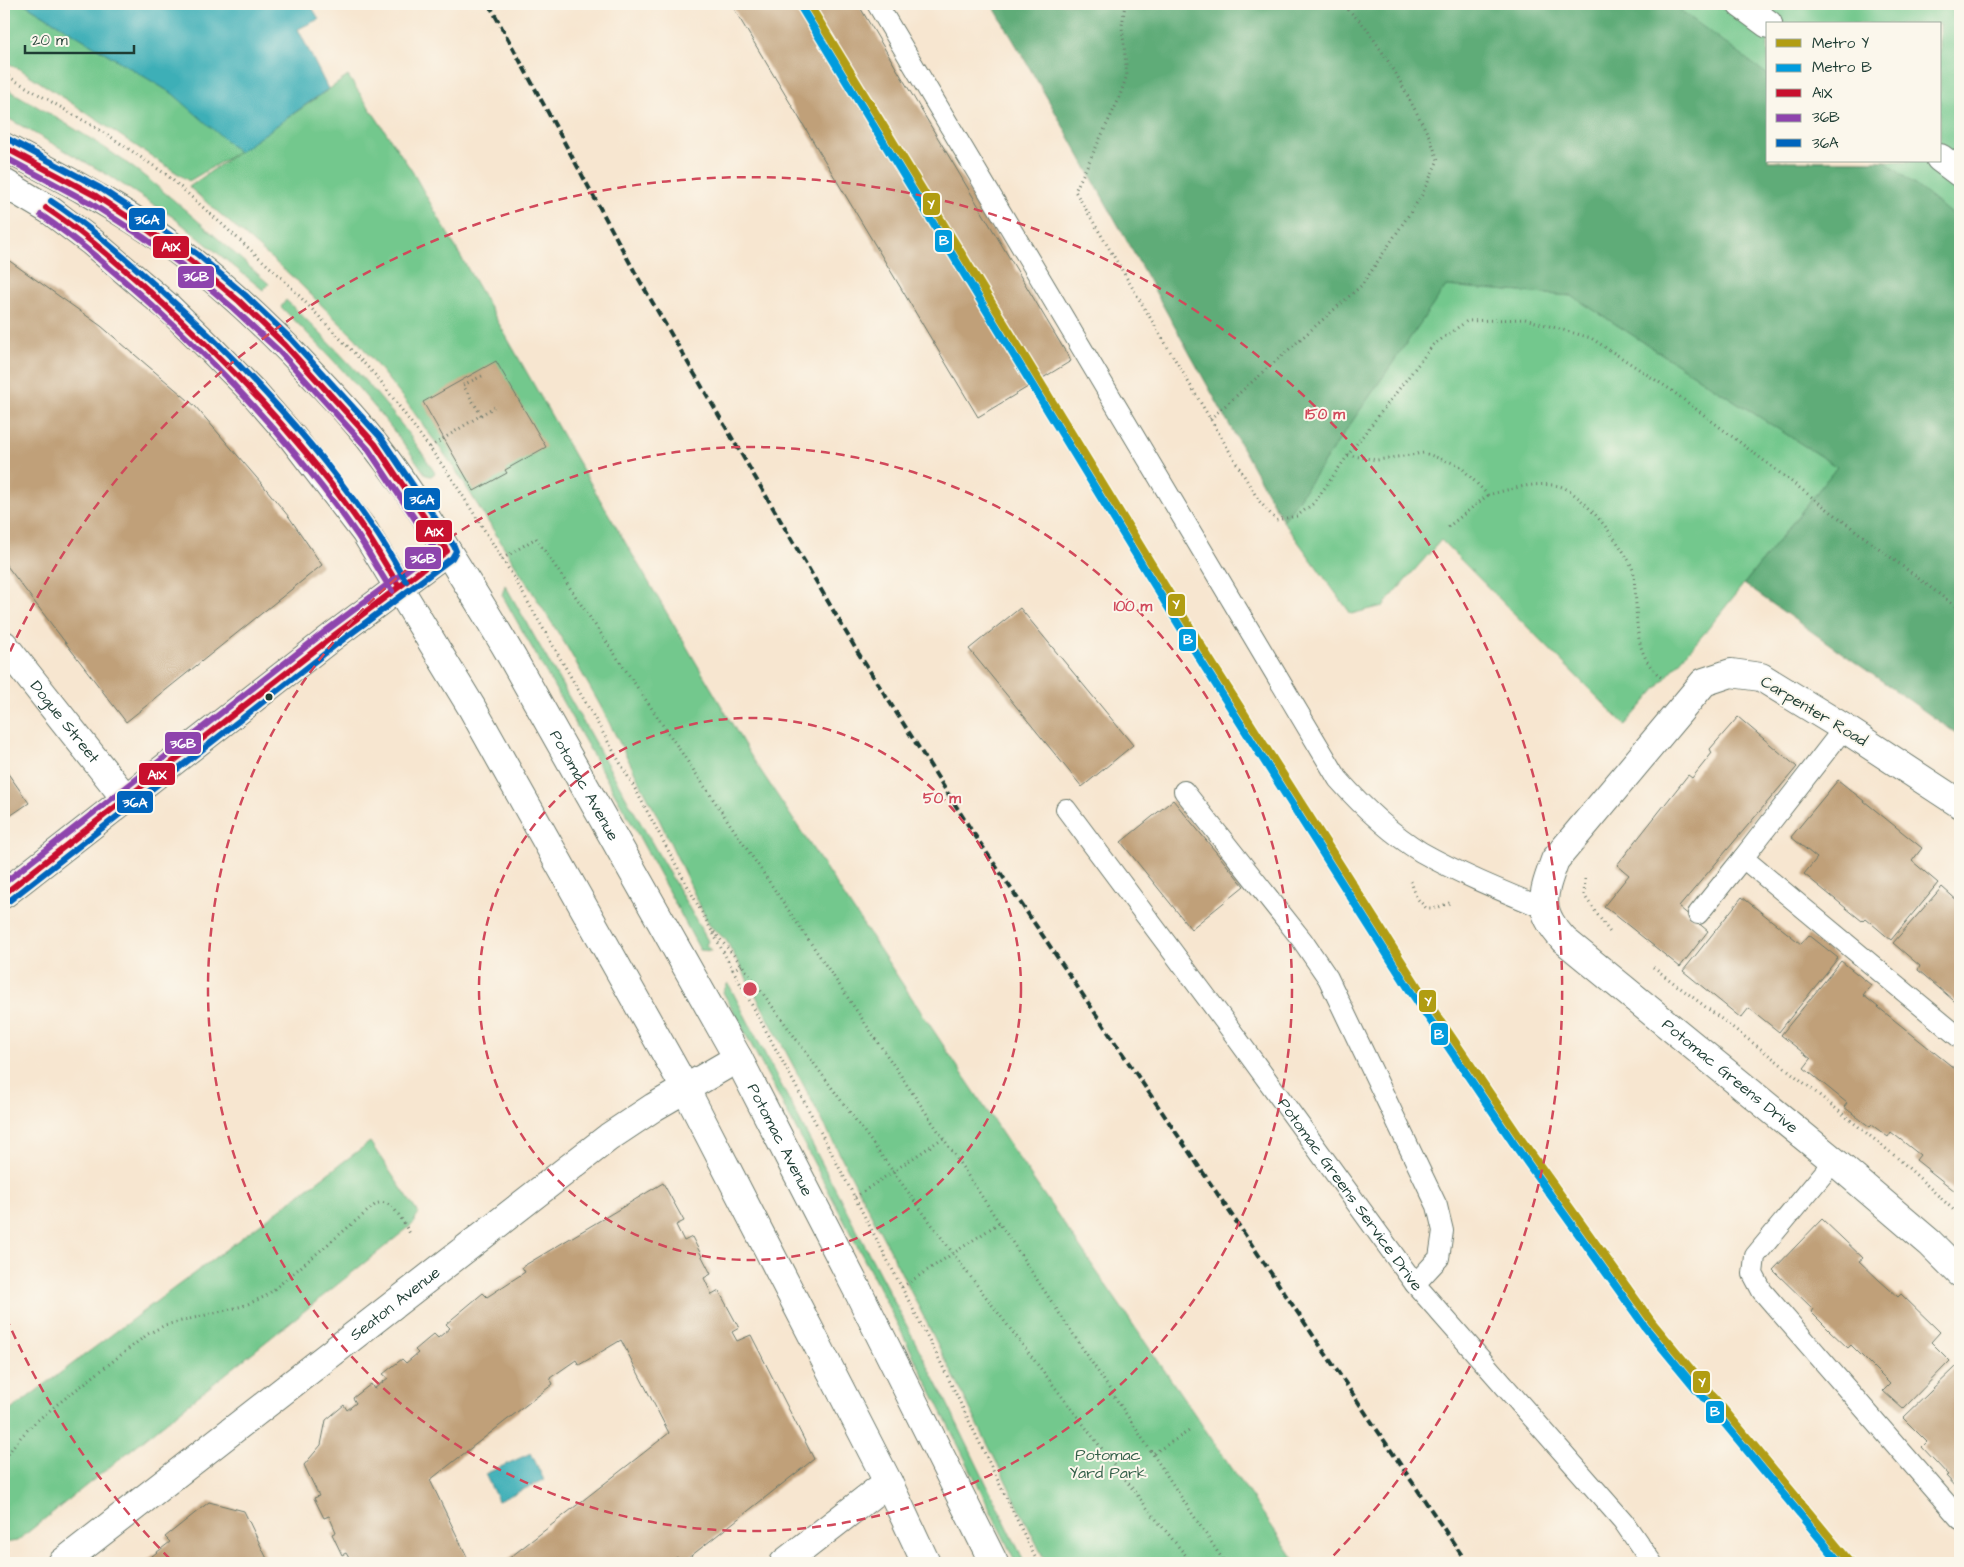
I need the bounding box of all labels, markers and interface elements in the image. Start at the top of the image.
scale bar [25,22,134,54]
legend [1766,22,1942,162]
text: 20 m [32,30,68,51]
text: Metro Y [1812,33,1869,54]
text: Metro B [1812,57,1872,78]
text: A1X [1812,83,1833,104]
text: 36B [1812,107,1840,128]
text: 36A [1812,133,1839,154]
line badge: Y [922,192,941,216]
text: Y [927,195,935,215]
line badge: 36A [128,207,166,231]
text: 36A [134,210,160,230]
line badge: B [934,229,953,253]
text: B [939,231,949,251]
line badge: A1X [152,235,190,259]
text: A1X [161,237,181,257]
line badge: 36B [177,265,215,289]
text: 36B [182,267,209,287]
text: 150 m [1305,404,1345,425]
line badge: 36A [403,487,441,511]
text: 36A [409,490,435,510]
line badge: A1X [415,519,453,543]
text: A1X [424,522,444,542]
line badge: 36B [404,546,442,570]
text: 36B [409,549,436,569]
line badge: Y [1167,593,1186,617]
text: Y [1172,595,1180,615]
text: 100 m [1114,596,1153,617]
line badge: B [1178,628,1197,652]
text: B [1183,630,1193,650]
street label: Carpenter Road [1756,670,1872,752]
street label: Dogue Street [25,676,105,768]
unlabelled marker [264,692,274,702]
street label: Potomac Avenue [544,726,624,845]
line badge: 36B [164,731,202,755]
text: 36B [169,734,196,754]
line badge: A1X [138,762,176,786]
text: A1X [147,765,167,785]
text: 50 m [923,788,961,809]
line badge: 36A [116,790,154,814]
text: 36A [122,793,148,813]
centre of rings [741,980,759,998]
line badge: Y [1418,989,1437,1013]
text: Y [1424,992,1432,1012]
street label: Potomac Greens Drive [1657,1014,1803,1139]
line badge: B [1430,1022,1449,1046]
text: B [1434,1025,1444,1045]
street label: Potomac Avenue [742,1080,818,1200]
street label: Potomac Greens Service Drive [1273,1094,1428,1296]
street label: Seaton Avenue [345,1261,445,1346]
line badge: Y [1692,1370,1711,1394]
text: Y [1698,1373,1706,1393]
line badge: B [1705,1400,1725,1424]
text: B [1710,1402,1720,1422]
park label: Potomac Yard Park [1069,1444,1147,1484]

